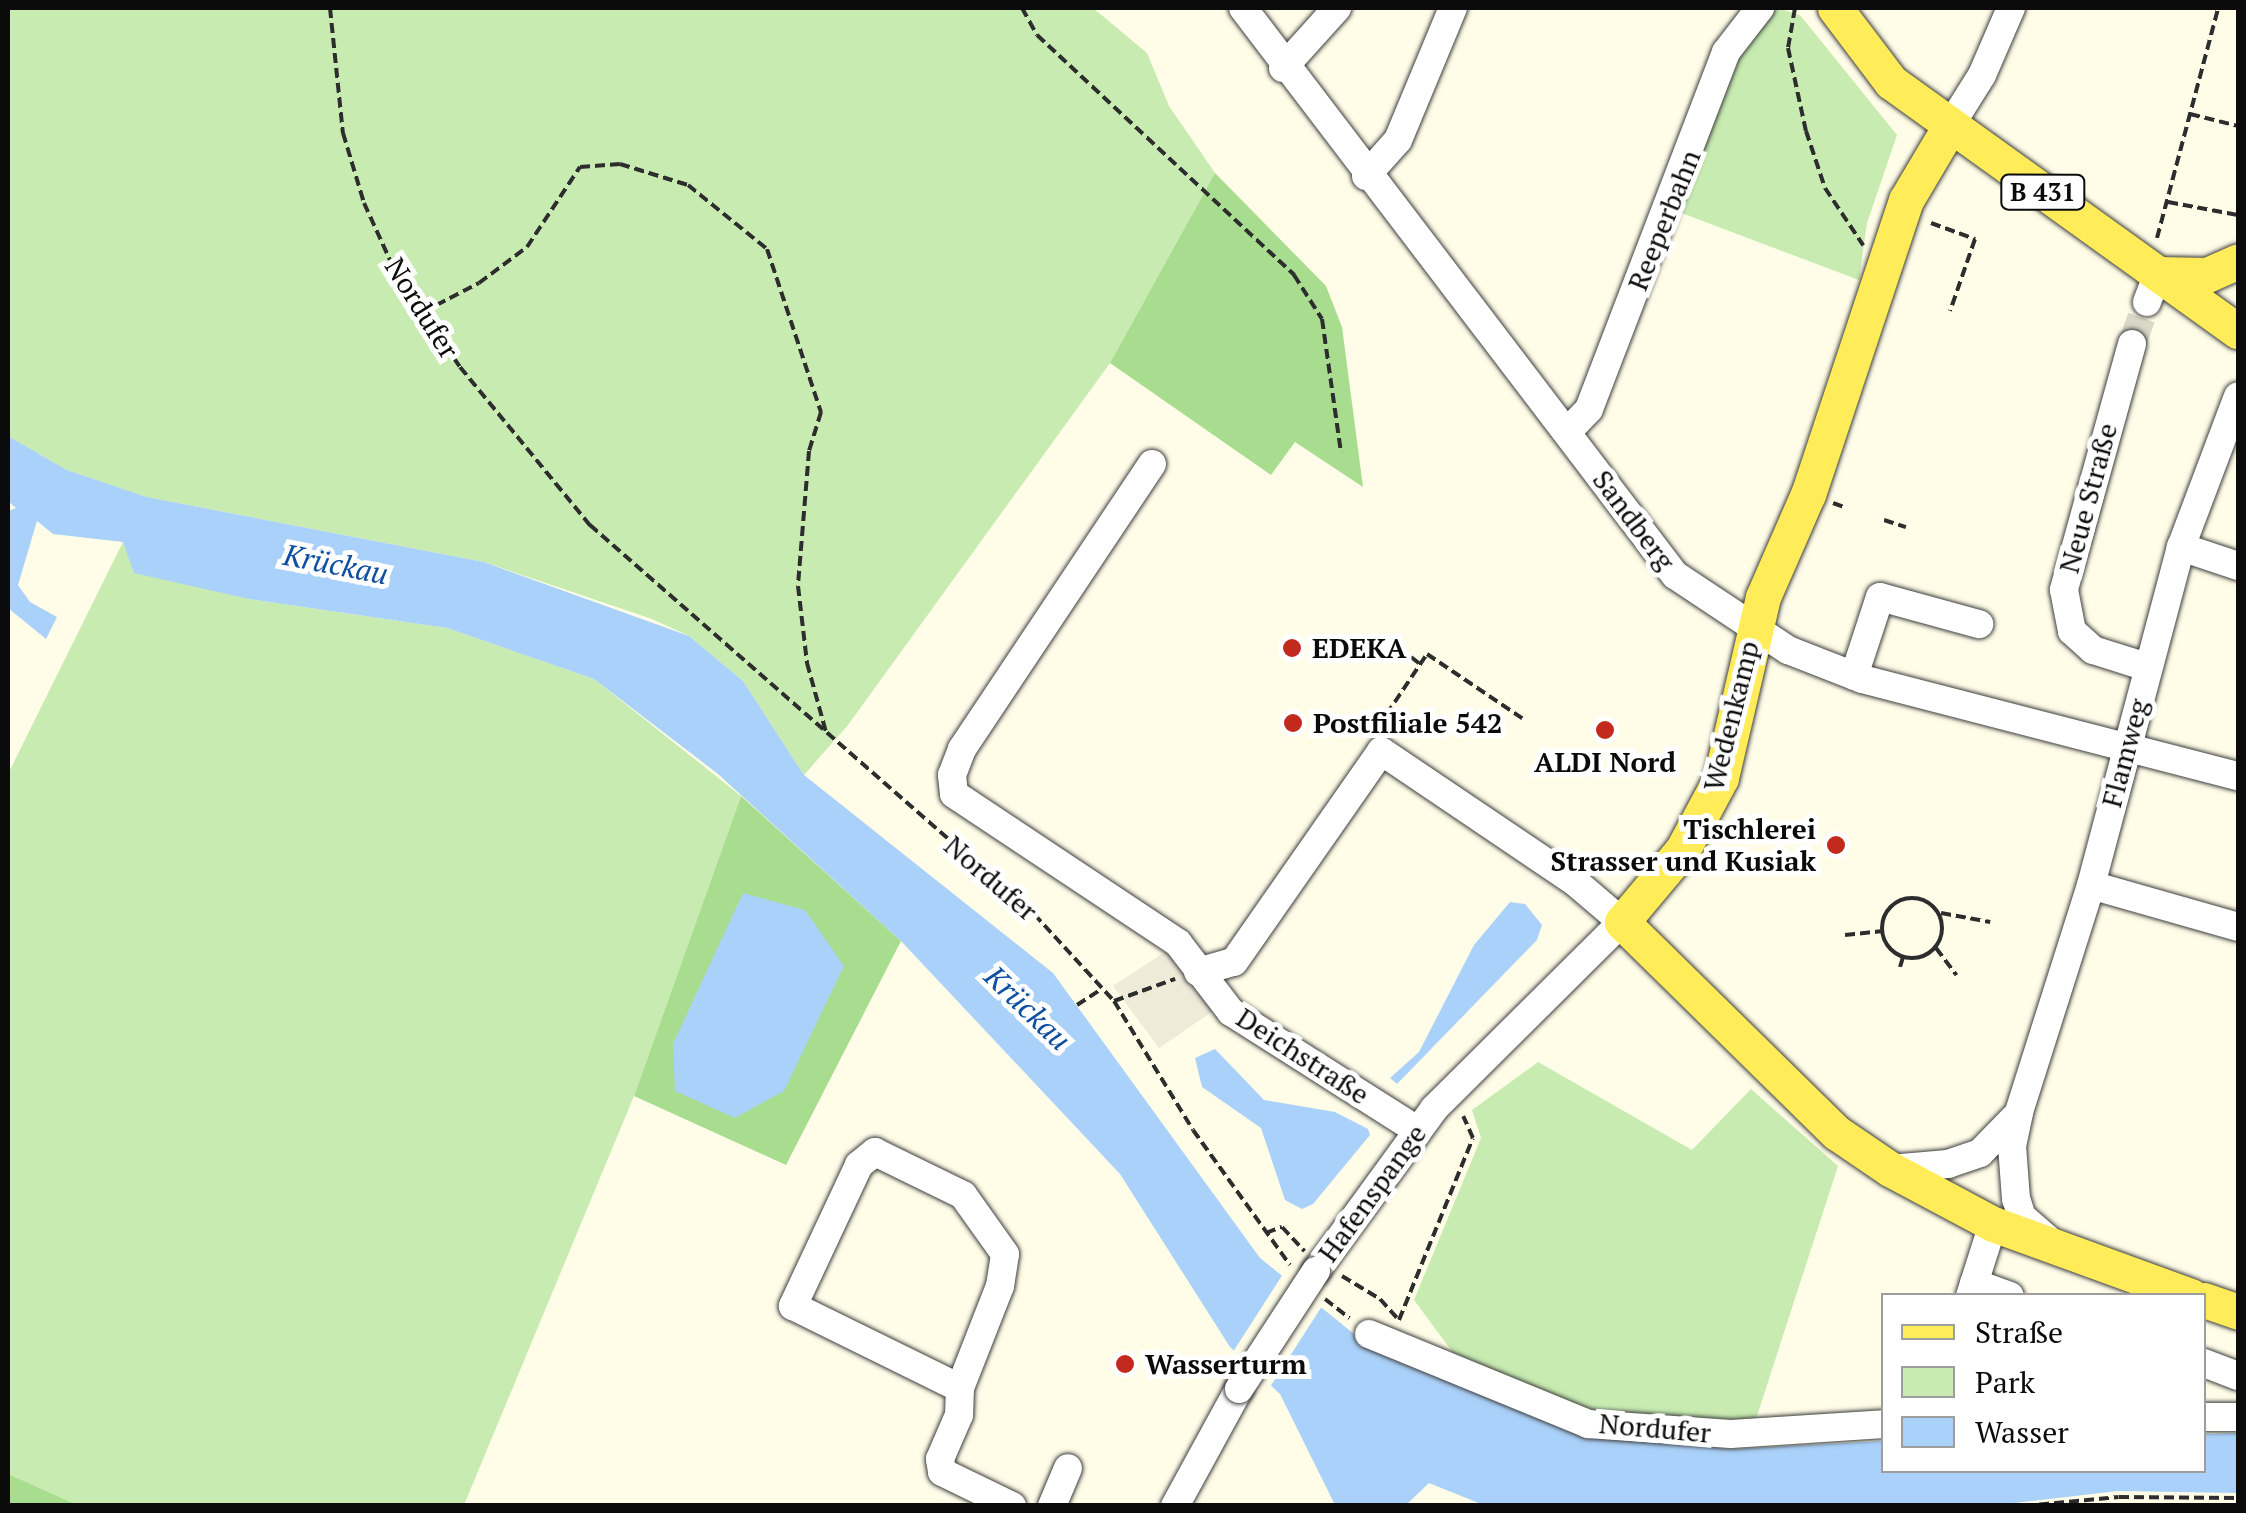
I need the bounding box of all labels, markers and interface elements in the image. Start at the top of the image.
street label: Reeperbahn [1621,145,1707,295]
road number: B 431 [1998,172,2088,212]
street label: Nordufer [378,251,466,365]
street label: Neue Straße [2052,419,2124,577]
street label: Sandberg [1586,464,1682,576]
water label: Krückau [281,536,391,592]
place label: EDEKA [1312,631,1406,665]
marker: EDEKA [1281,637,1303,659]
street label: Wedenkamp [1696,638,1766,794]
street label: Flamweg [2094,695,2156,811]
place label: Postfiliale 542 [1313,706,1503,740]
marker: Postfiliale 542 [1282,712,1304,734]
marker: ALDI Nord [1594,719,1616,741]
place label: ALDI Nord [1534,745,1676,779]
place label: Tischlerei Strasser und Kusiak [1551,812,1816,878]
street label: Nordufer [938,828,1044,928]
marker: Tischlerei Strasser und Kusiak [1825,834,1847,856]
water label: Krückau [978,958,1078,1058]
street label: Deichstraße [1230,1001,1376,1111]
street label: Hafenspange [1311,1118,1433,1268]
legend [1881,1293,2206,1473]
text: Straße [1975,1312,2063,1352]
place label: Wasserturm [1145,1347,1307,1381]
marker: Wasserturm [1114,1353,1136,1375]
text: Park [1975,1362,2035,1402]
street label: Nordufer [1598,1406,1712,1450]
text: Wasser [1975,1412,2069,1452]

